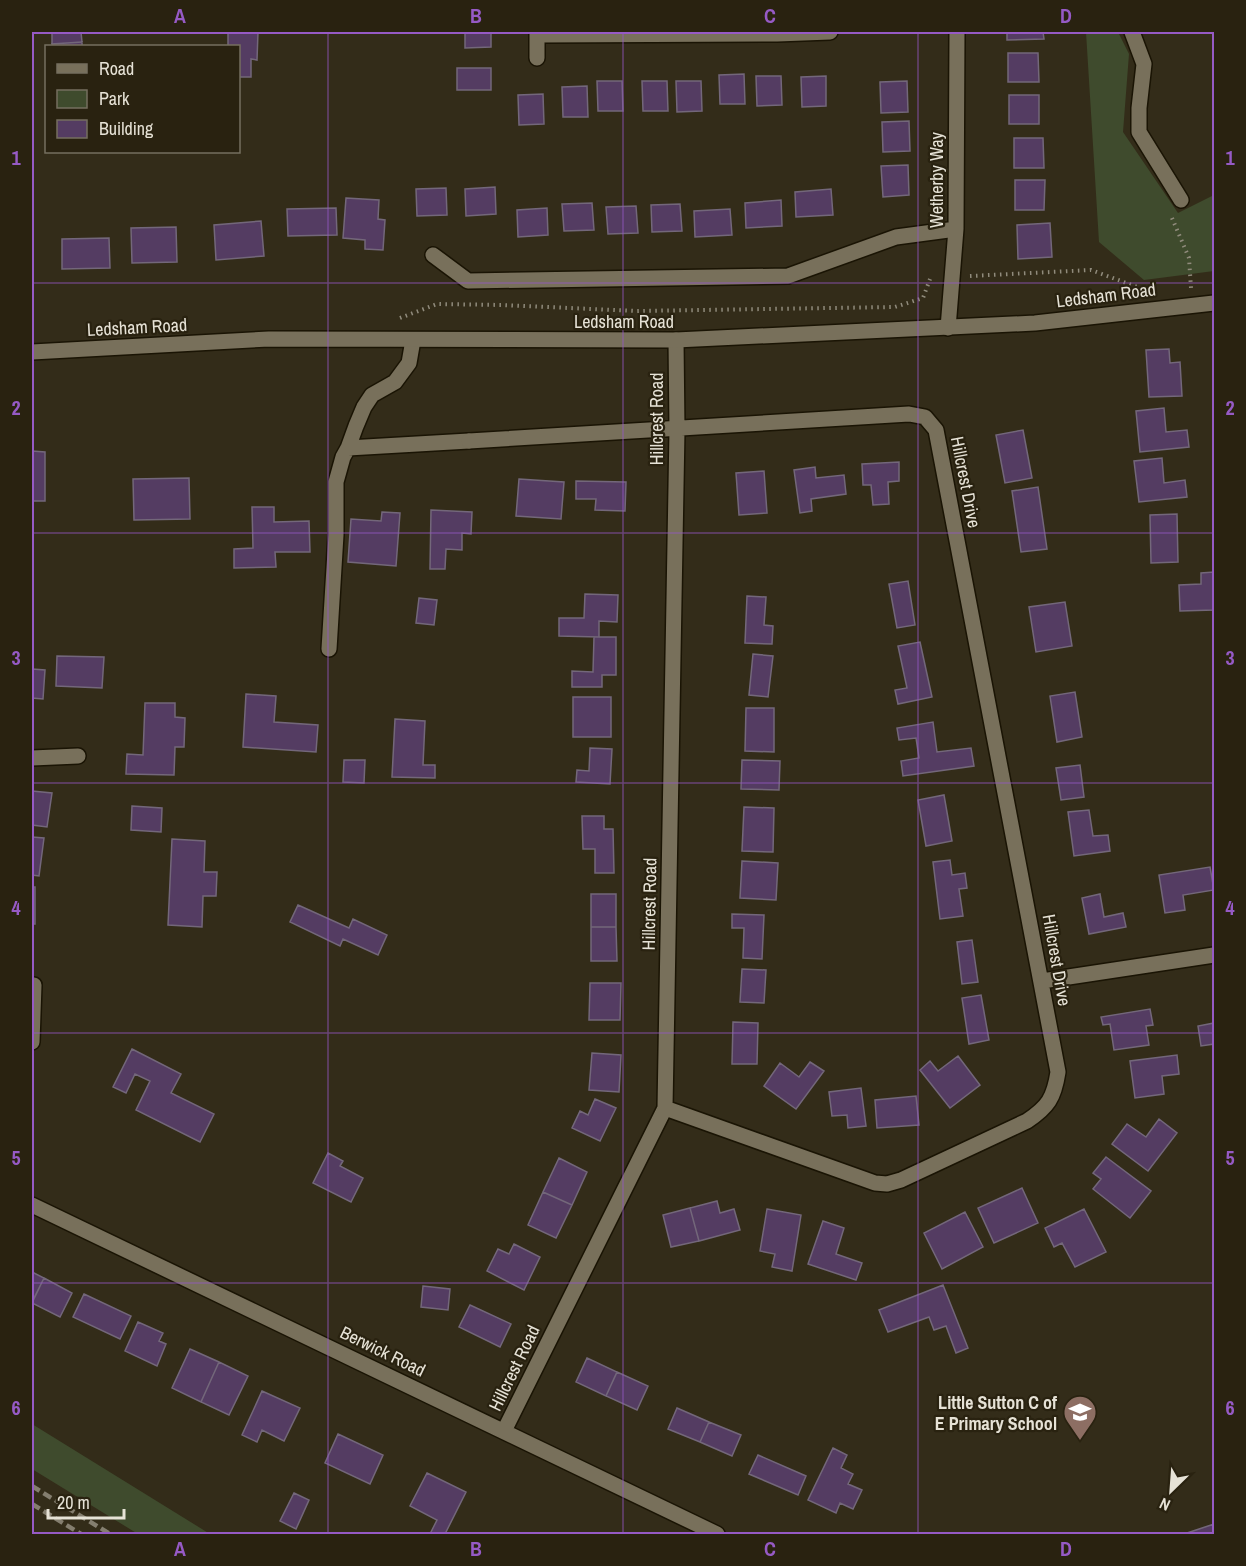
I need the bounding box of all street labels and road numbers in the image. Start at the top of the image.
street label: Wetherby Way [924,131,949,228]
street label: Ledsham Road [1055,276,1157,314]
street label: Ledsham Road [574,309,674,334]
street label: Ledsham Road [86,312,188,342]
street label: Hillcrest Road [644,373,669,465]
street label: Hillcrest Drive [945,434,987,530]
street label: Hillcrest Road [636,857,662,951]
street label: Hillcrest Drive [1037,912,1077,1008]
street label: Berwick Road [336,1320,430,1382]
street label: Hillcrest Road [482,1321,546,1415]

